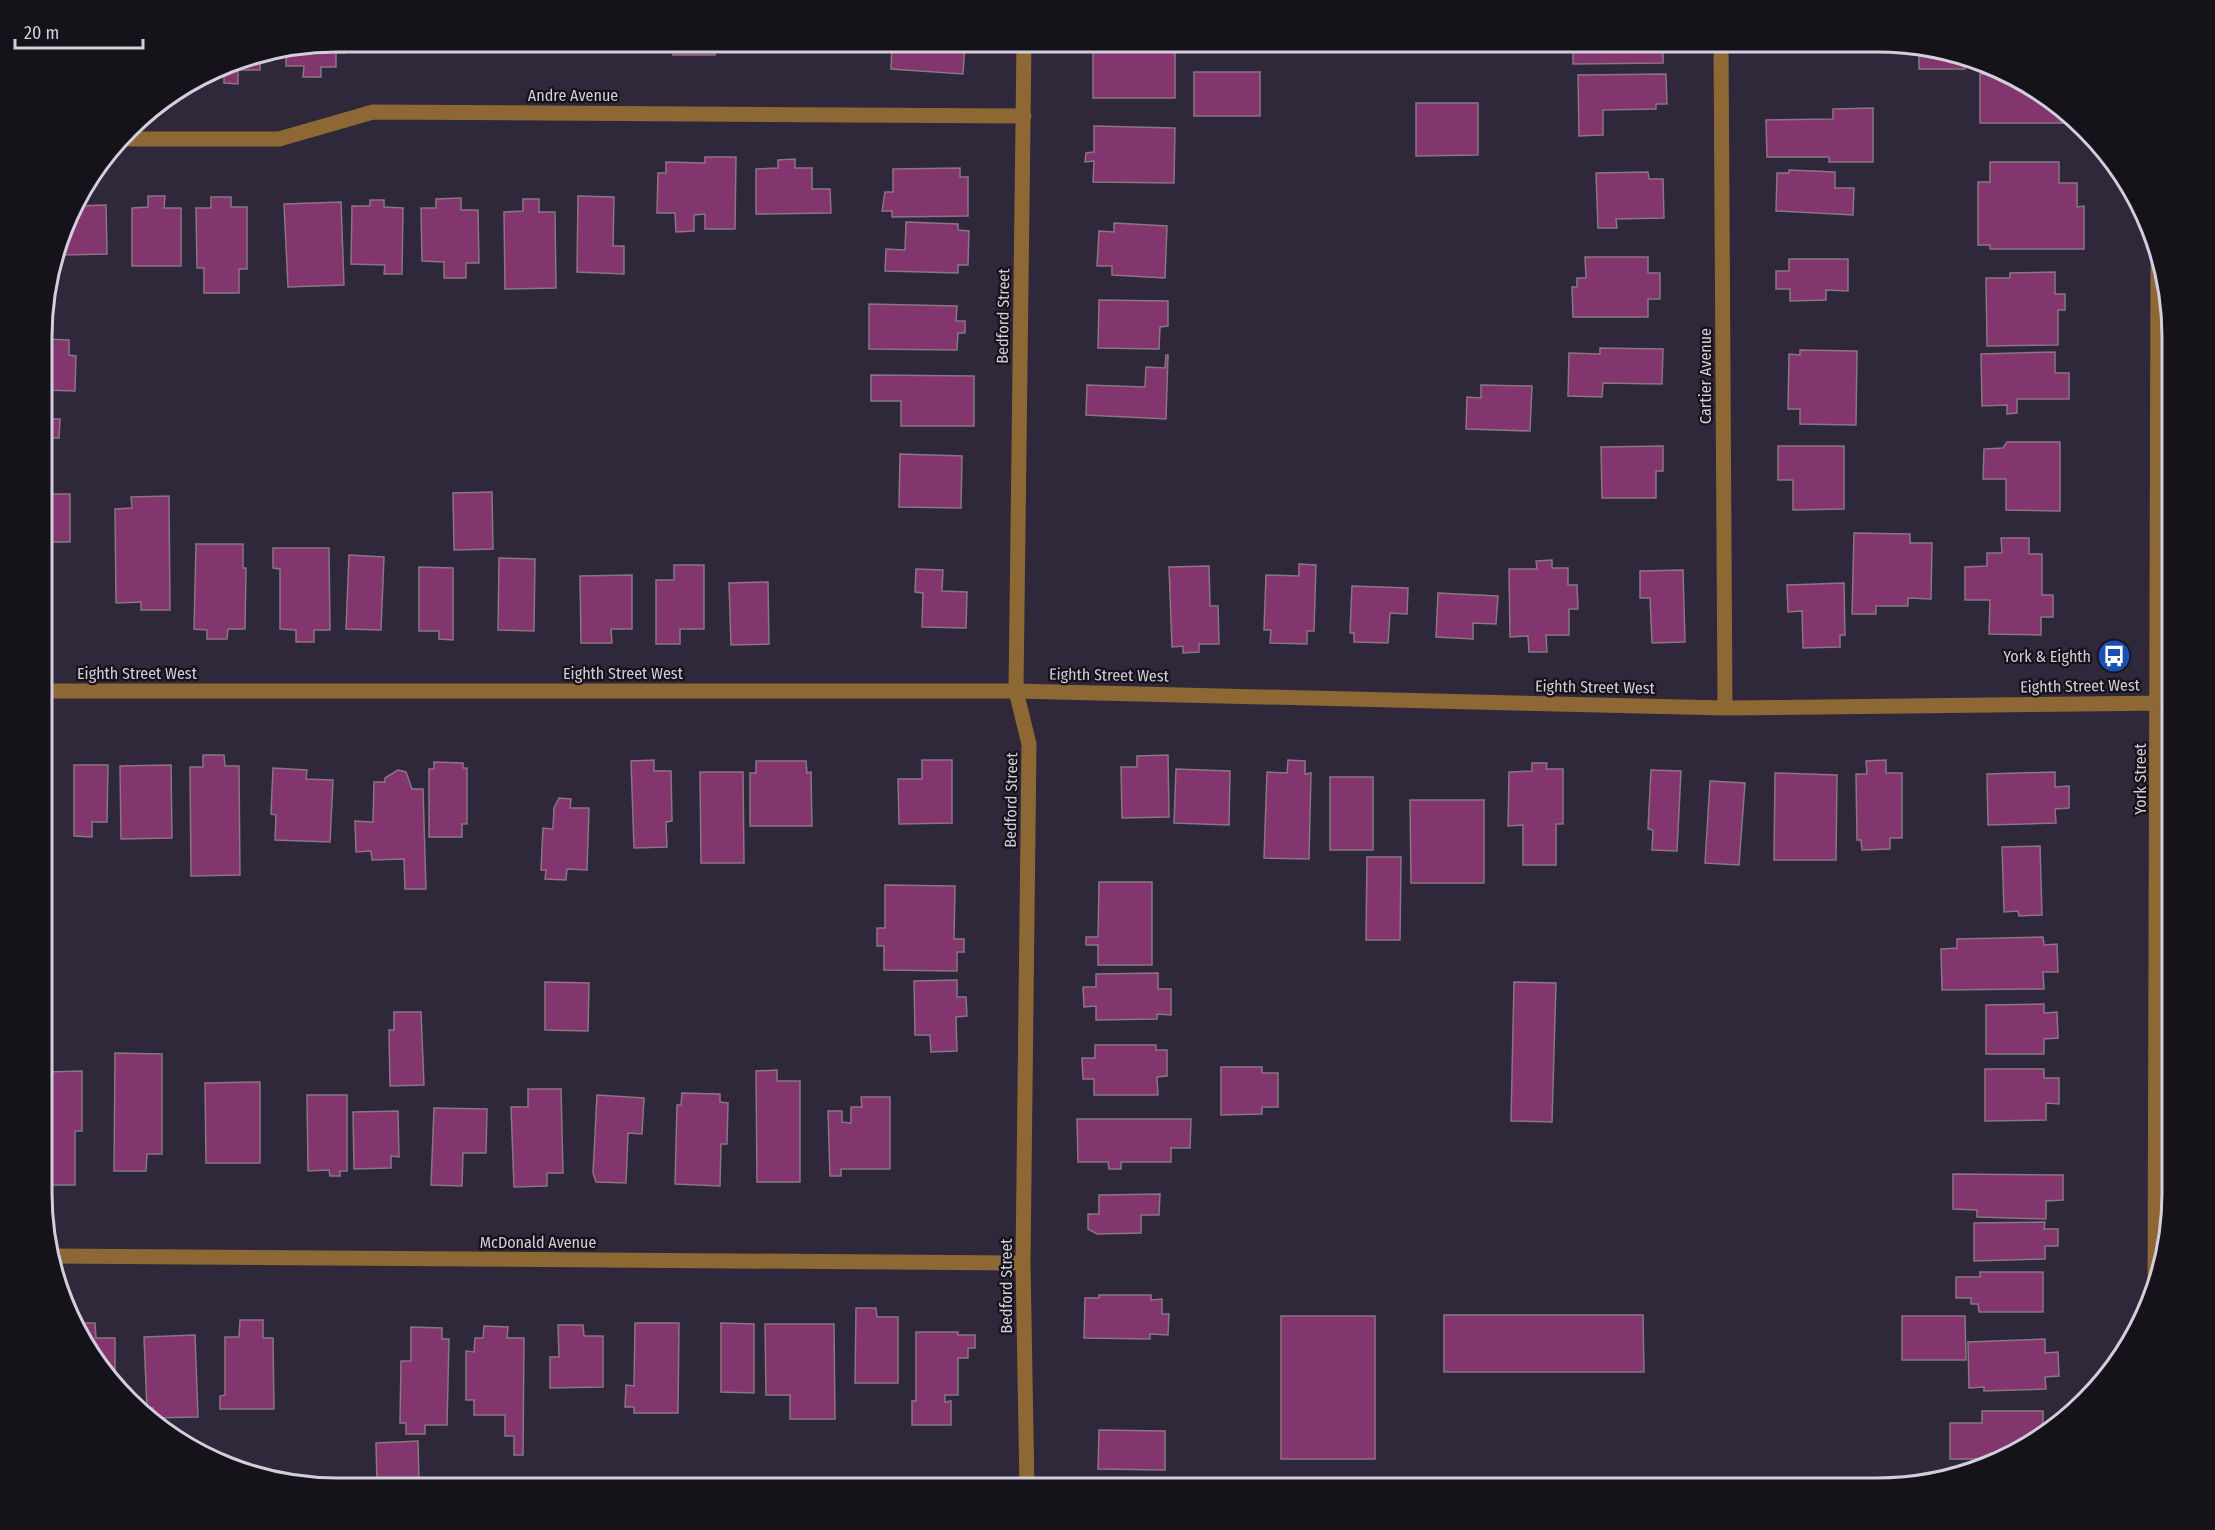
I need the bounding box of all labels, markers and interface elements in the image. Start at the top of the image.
scale bar [15,12,142,50]
text: 20 m [24,22,59,44]
street label: Andre Avenue [528,86,618,105]
street label: Bedford Street [993,267,1013,364]
street label: Cartier Avenue [1696,328,1715,424]
bus stop icon: York & Eighth [2096,638,2132,674]
place label: York & Eighth [2003,647,2091,666]
street label: Eighth Street West [77,664,198,683]
street label: Eighth Street West [563,664,684,683]
street label: Eighth Street West [1049,664,1170,686]
street label: Eighth Street West [2020,675,2141,697]
street label: Eighth Street West [1535,676,1656,698]
street label: York Street [2131,742,2150,815]
street label: Bedford Street [1001,751,1021,848]
street label: McDonald Avenue [480,1233,596,1252]
street label: Bedford Street [997,1238,1016,1334]

